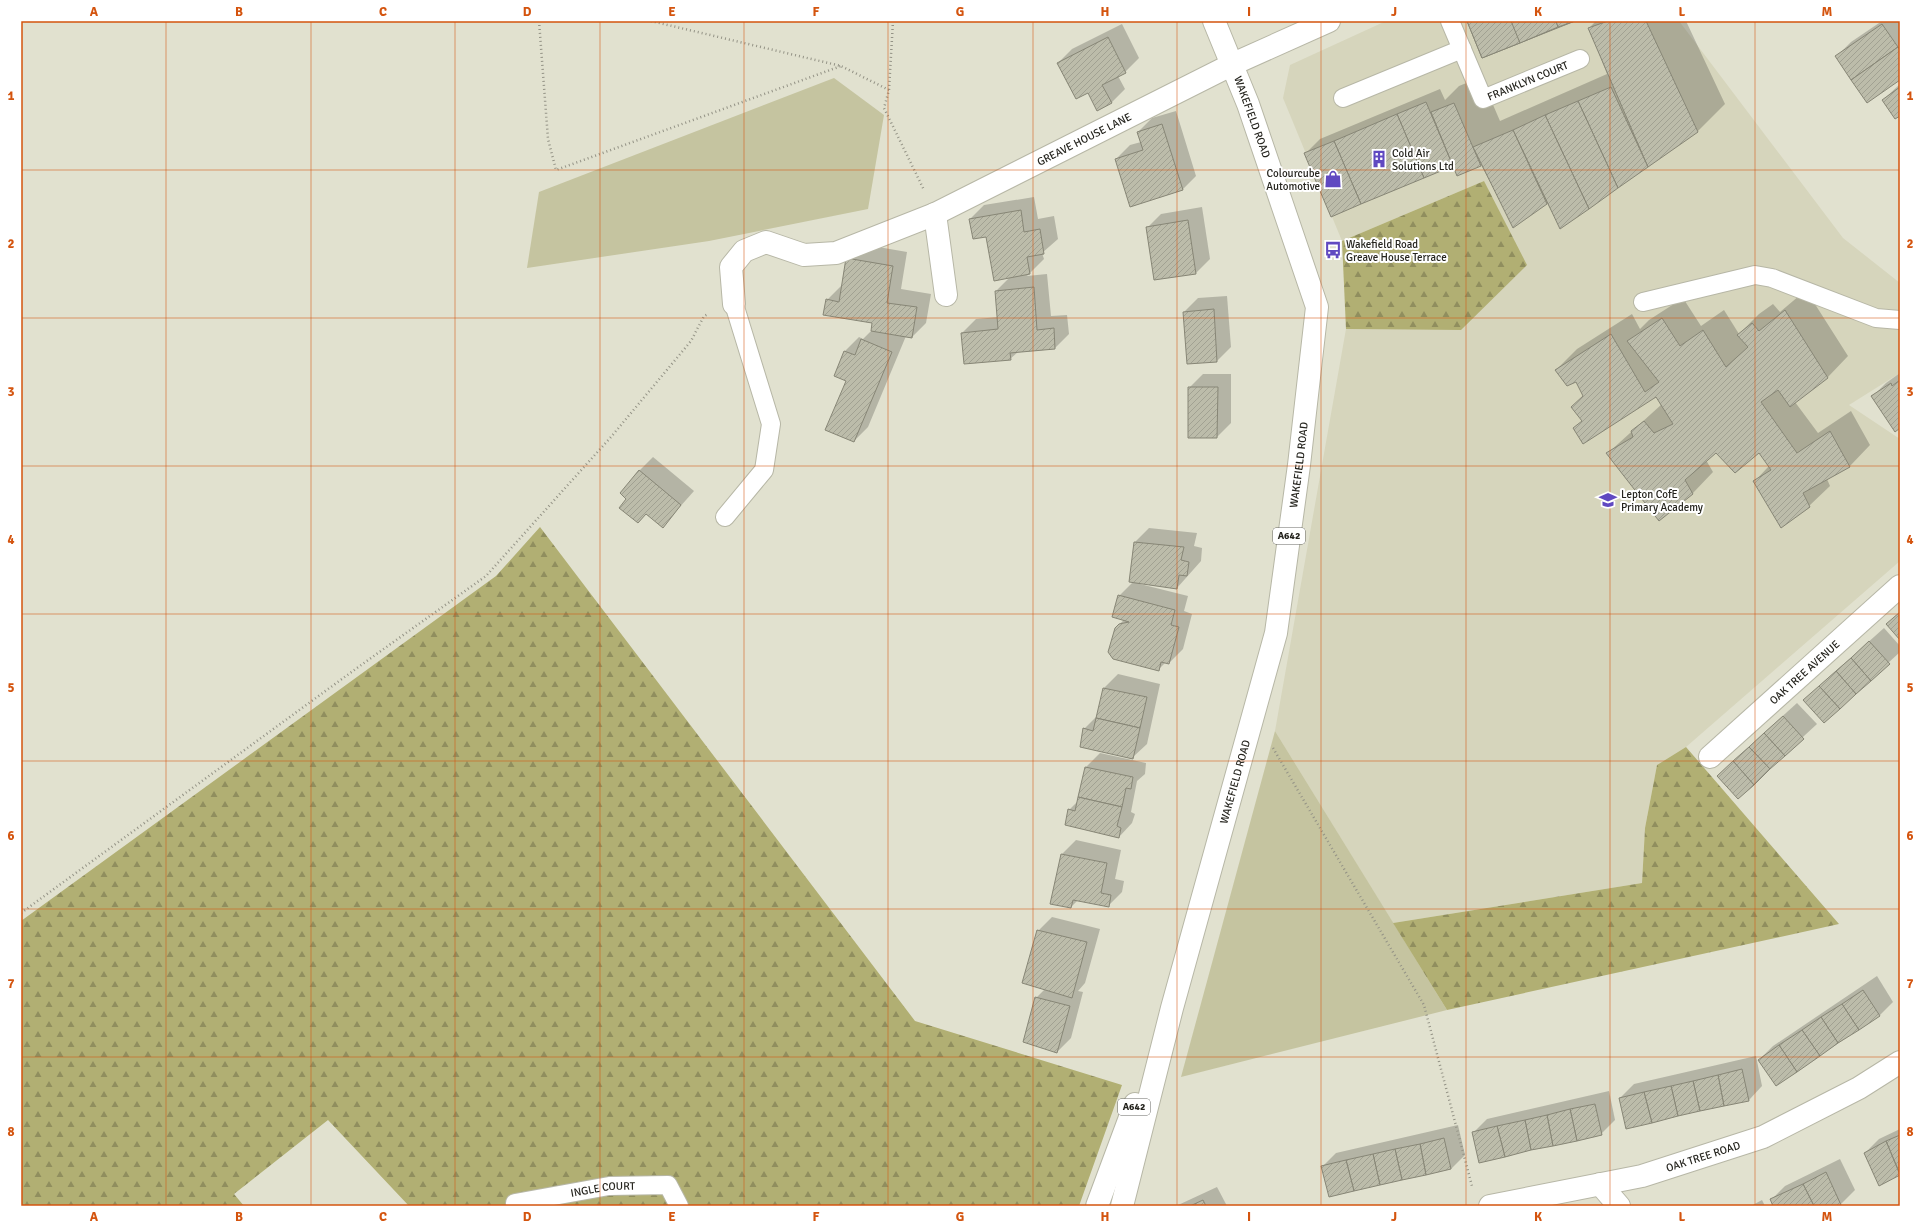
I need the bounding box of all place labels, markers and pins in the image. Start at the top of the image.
place label: Cold Air Solutions Ltd [1392,147,1454,173]
building icon: Cold Air Solutions Ltd [1369,149,1389,169]
place label: Colourcube Automotive [1266,167,1320,193]
shop icon: Colourcube Automotive [1323,169,1343,189]
place label: Wakefield Road Greave House Terrace [1346,238,1447,264]
bus stop icon: Wakefield Road Greave House Terrace [1323,240,1343,260]
place label: Lepton CofE Primary Academy [1621,488,1704,514]
school or university icon: Lepton CofE Primary Academy [1598,490,1618,510]

